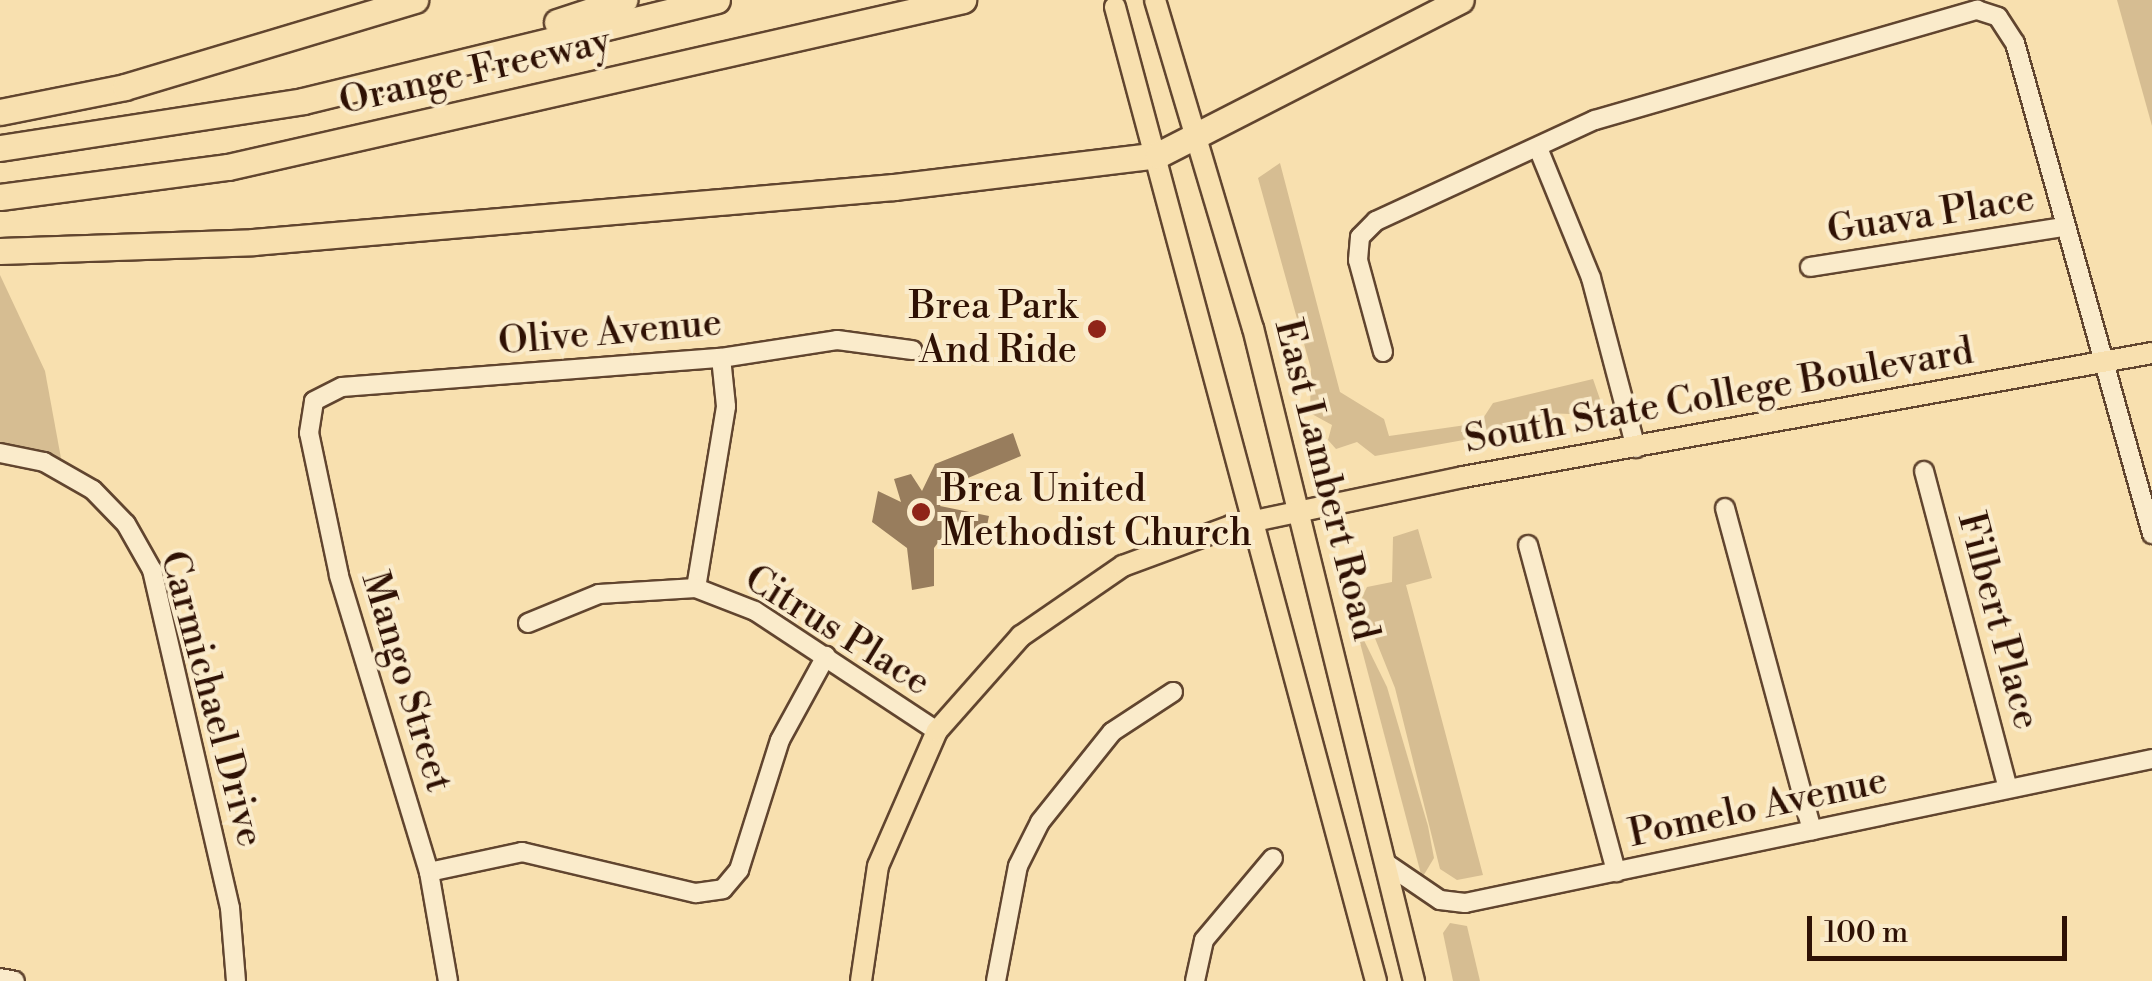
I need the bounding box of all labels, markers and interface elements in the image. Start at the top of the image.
street label: Orange Freeway [335,19,615,125]
street label: Guava Place [1824,176,2038,254]
place label: Brea Park And Ride [909,284,1077,373]
street label: Olive Avenue [496,301,724,365]
street label: East Lambert Road [1264,315,1388,645]
marker: Brea Park And Ride [1086,318,1108,340]
street label: South State College Boulevard [1461,329,1977,463]
place label: Brea United Methodist Church [941,467,1252,556]
marker: Brea United Methodist Church [910,501,932,523]
street label: Filbert Place [1947,507,2049,735]
street label: Carmichael Drive [150,546,272,852]
street label: Citrus Place [736,556,938,706]
street label: Mango Street [351,567,461,797]
street label: Pomelo Avenue [1625,758,1891,858]
scale bar [1812,896,2072,958]
text: 100 m [1824,914,1908,952]

